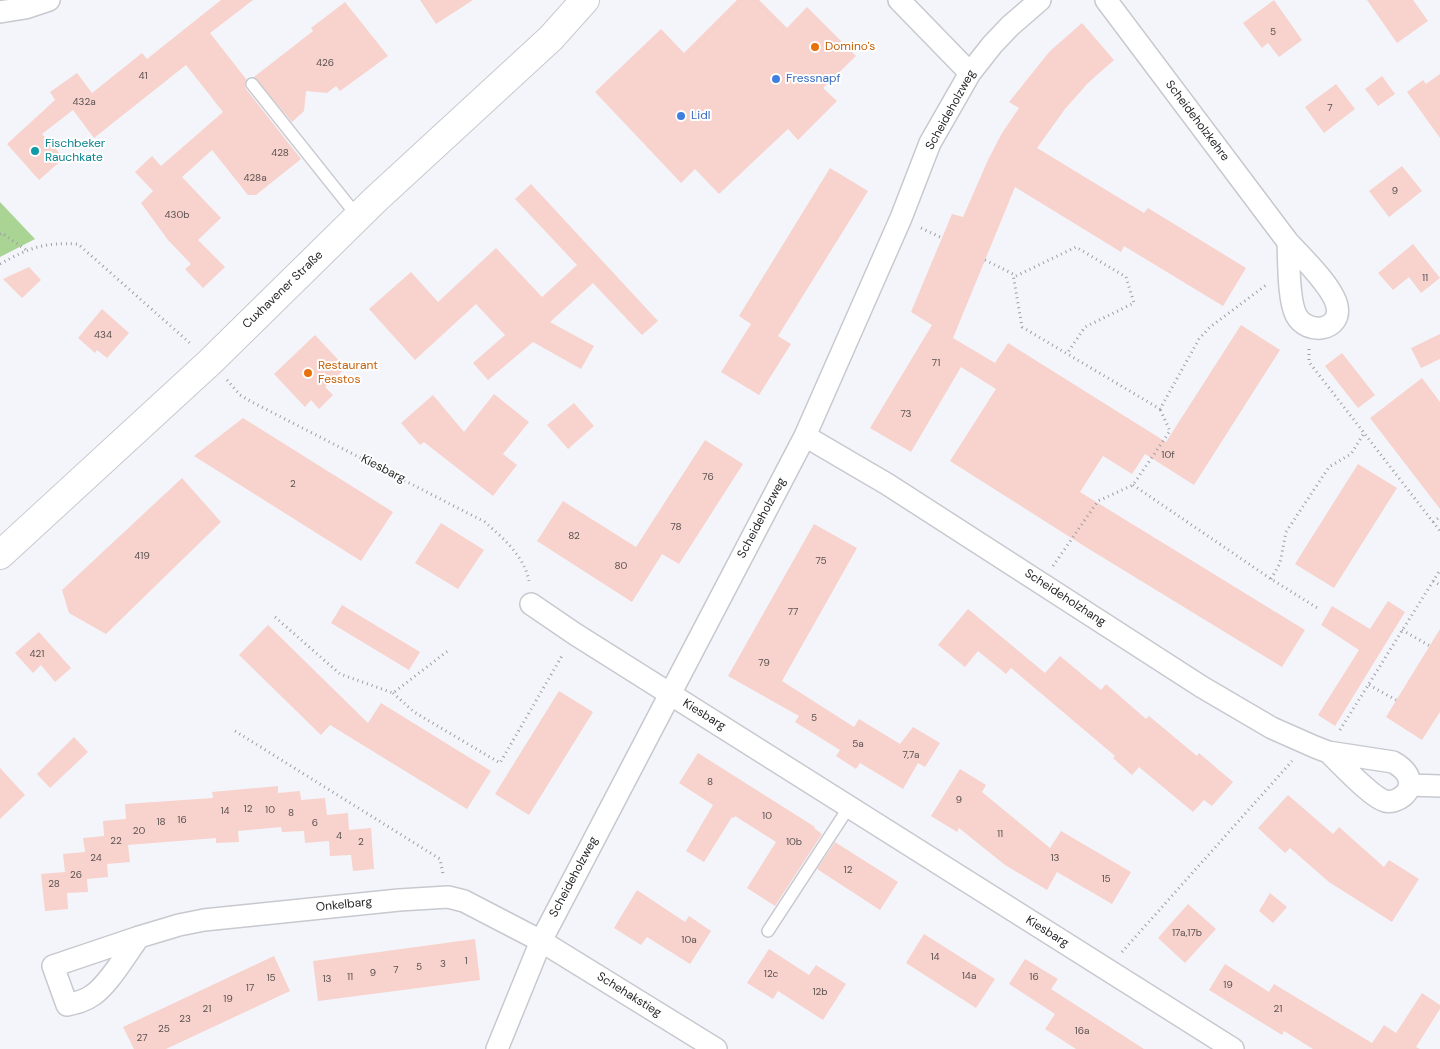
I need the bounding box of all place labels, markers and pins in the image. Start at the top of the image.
place label: Domino's [825,40,875,54]
marker: Domino's [809,41,821,53]
place label: Fressnapf [786,72,841,86]
marker: Fressnapf [770,73,782,85]
place label: Lidl [691,109,710,123]
marker: Lidl [675,110,687,122]
place label: Fischbeker Rauchkate [45,137,105,165]
marker: Fischbeker Rauchkate [29,145,41,157]
place label: Restaurant Fesstos [318,359,378,387]
marker: Restaurant Fesstos [302,367,314,379]

